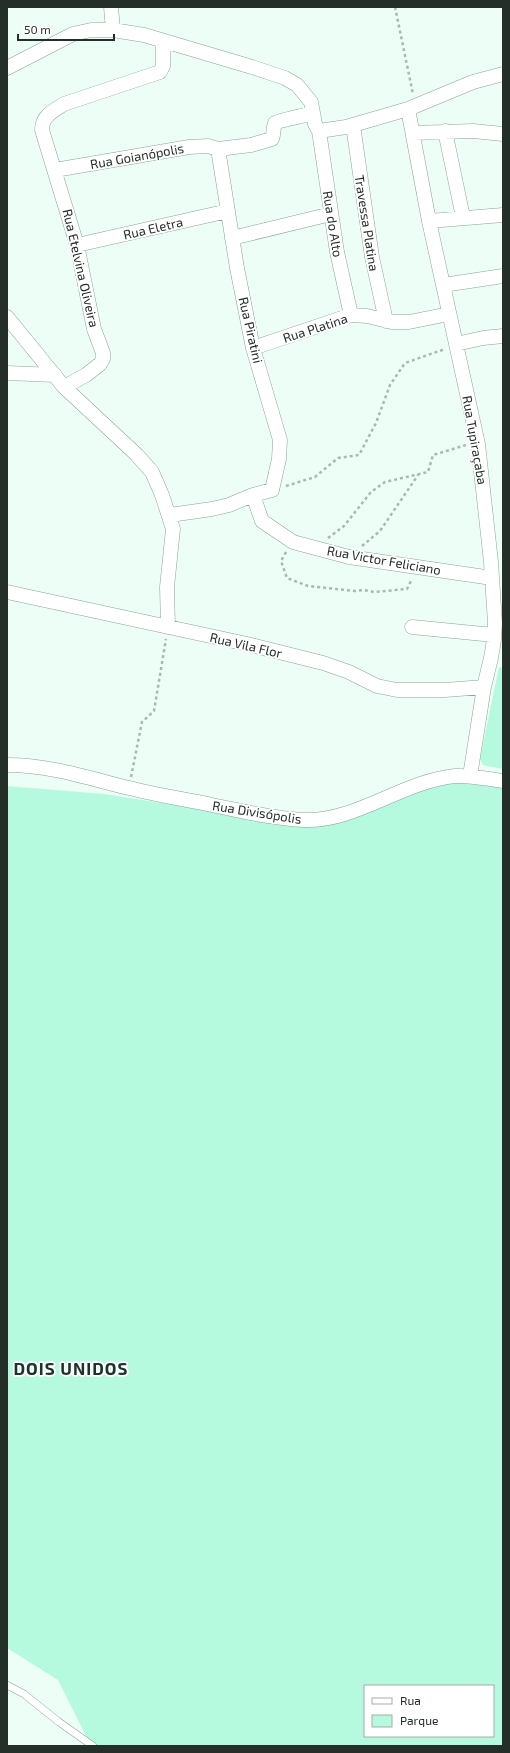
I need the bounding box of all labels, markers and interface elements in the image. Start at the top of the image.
scale bar [18,16,114,42]
text: 50 m [24,22,51,36]
street label: Rua Goianópolis [89,140,185,172]
street label: Travessa Platina [351,174,383,272]
street label: Rua do Alto [320,190,346,258]
street label: Rua Etelvina Oliveira [60,207,102,329]
street label: Rua Eletra [122,213,184,243]
street label: Rua Piratini [236,295,266,365]
street label: Rua Platina [281,310,349,346]
street label: Rua Tupiraçaba [458,394,491,486]
street label: Rua Victor Feliciano [326,542,442,578]
street label: Rua Vila Flor [208,629,284,661]
street label: Rua Divisópolis [211,797,303,827]
district label: DOIS UNIDOS [13,1358,129,1378]
legend [364,1685,494,1737]
text: Rua [400,1693,421,1707]
text: Parque [400,1713,438,1727]

